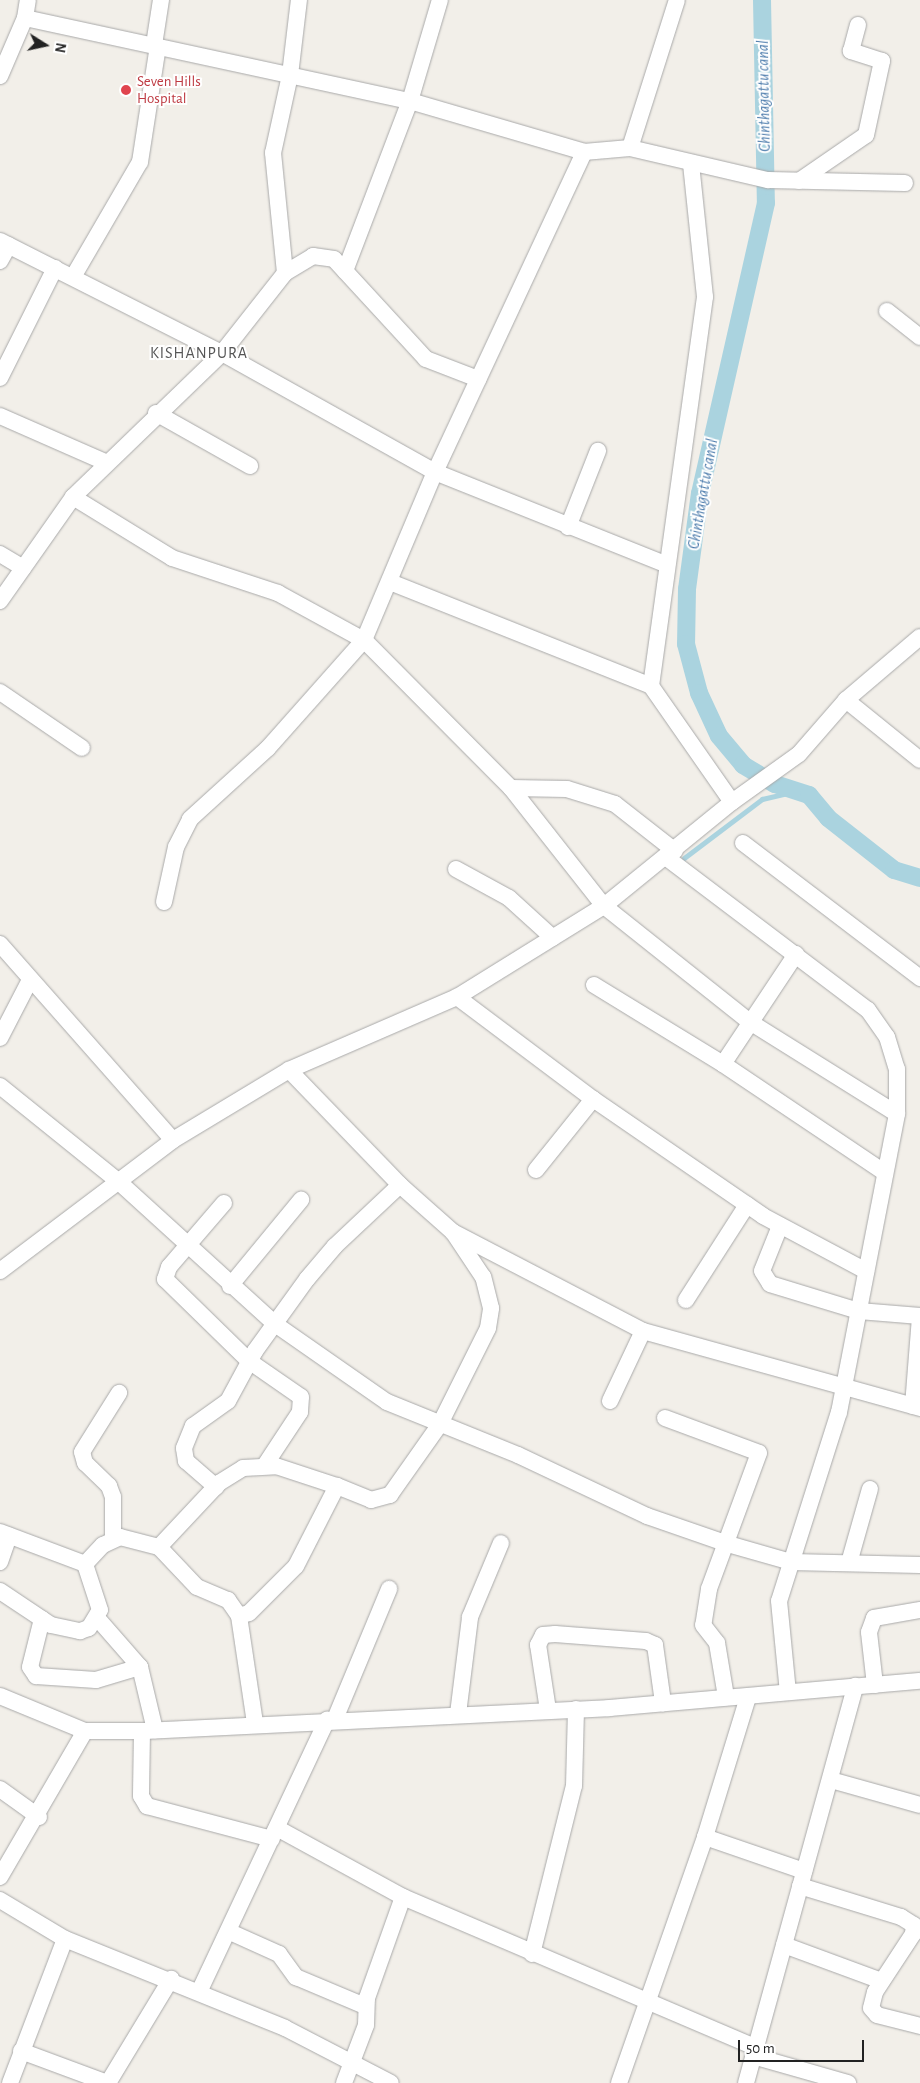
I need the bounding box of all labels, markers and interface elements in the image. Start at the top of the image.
north arrow [20,20,70,70]
water label: Chinthagattu canal [753,40,775,152]
text: N [52,42,68,54]
place label: Seven Hills Hospital [137,72,201,107]
marker: Seven Hills Hospital [119,83,133,97]
district label: KISHANPURA [149,343,249,363]
water label: Chinthagattu canal [684,437,722,551]
scale bar [740,2030,866,2062]
text: 50 m [746,2041,775,2056]

